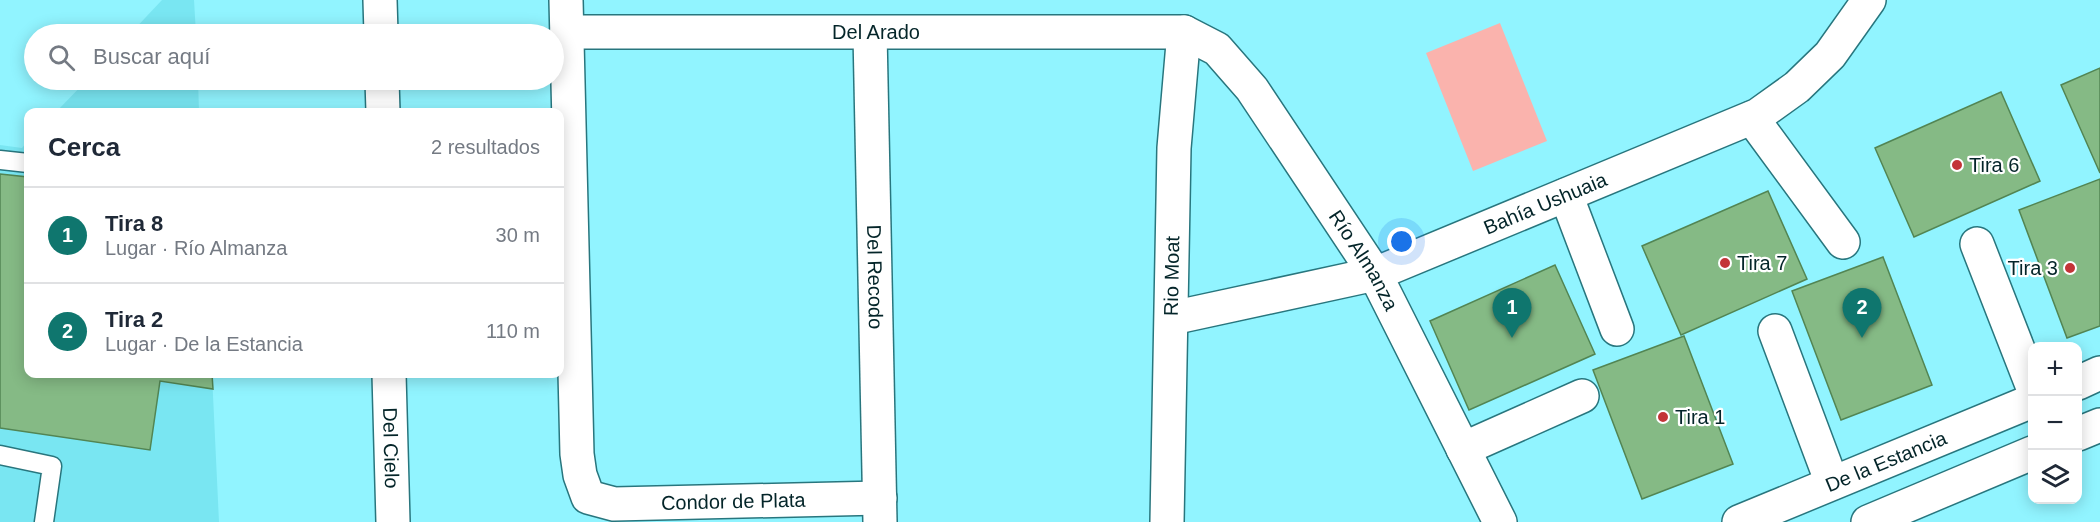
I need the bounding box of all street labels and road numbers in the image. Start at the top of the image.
street label: Del Arado [832,21,920,43]
street label: Bahía Ushuaia [1480,168,1611,239]
street label: Río Almanza [1325,206,1403,315]
street label: Del Recodo [863,224,887,329]
street label: Rio Moat [1160,235,1183,316]
street label: Del Cielo [379,407,403,489]
street label: De la Estancia [1822,426,1951,496]
street label: Condor de Plata [661,489,807,514]

